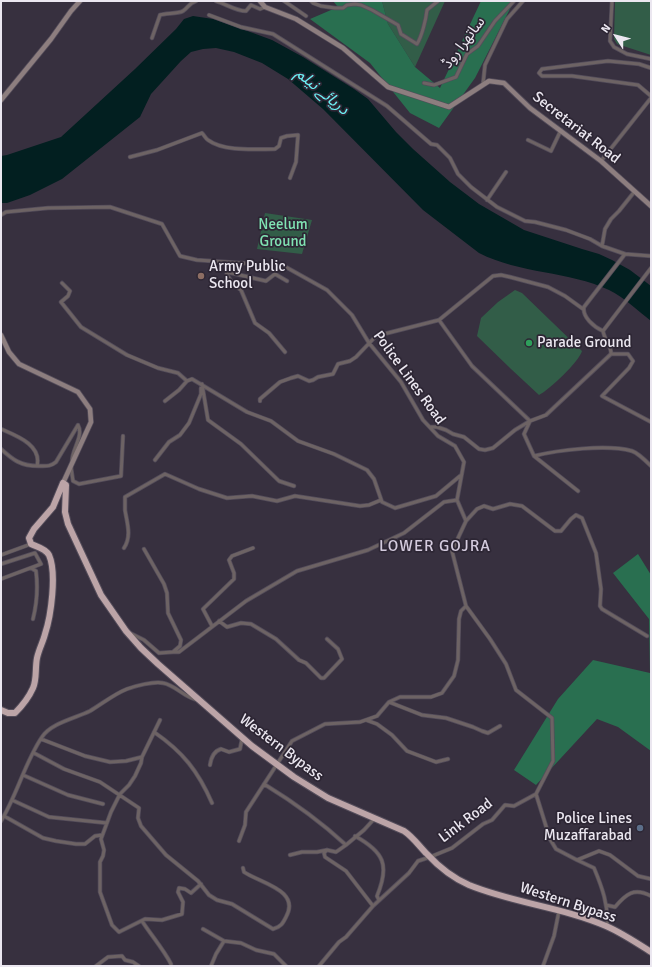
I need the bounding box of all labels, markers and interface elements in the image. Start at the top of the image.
street label: ساتھرا روڈ [439,14,489,72]
north arrow [596,16,636,56]
text: N [598,22,613,36]
water label: دریائے نیلم [292,64,352,120]
street label: Secretariat Road [529,88,623,168]
park label: Neelum Ground [258,216,308,251]
place label: Army Public School [209,258,286,293]
marker: Army Public School [196,271,206,281]
street label: Police Lines Road [369,328,449,428]
place label: Parade Ground [537,334,632,352]
marker: Parade Ground [524,338,534,348]
district label: LOWER GOJRA [379,537,491,557]
street label: Western Bypass [235,711,327,785]
street label: Link Road [436,795,496,847]
place label: Police Lines Muzaffarabad [544,810,632,845]
marker: Police Lines Muzaffarabad [635,823,645,833]
street label: Western Bypass [517,879,619,927]

